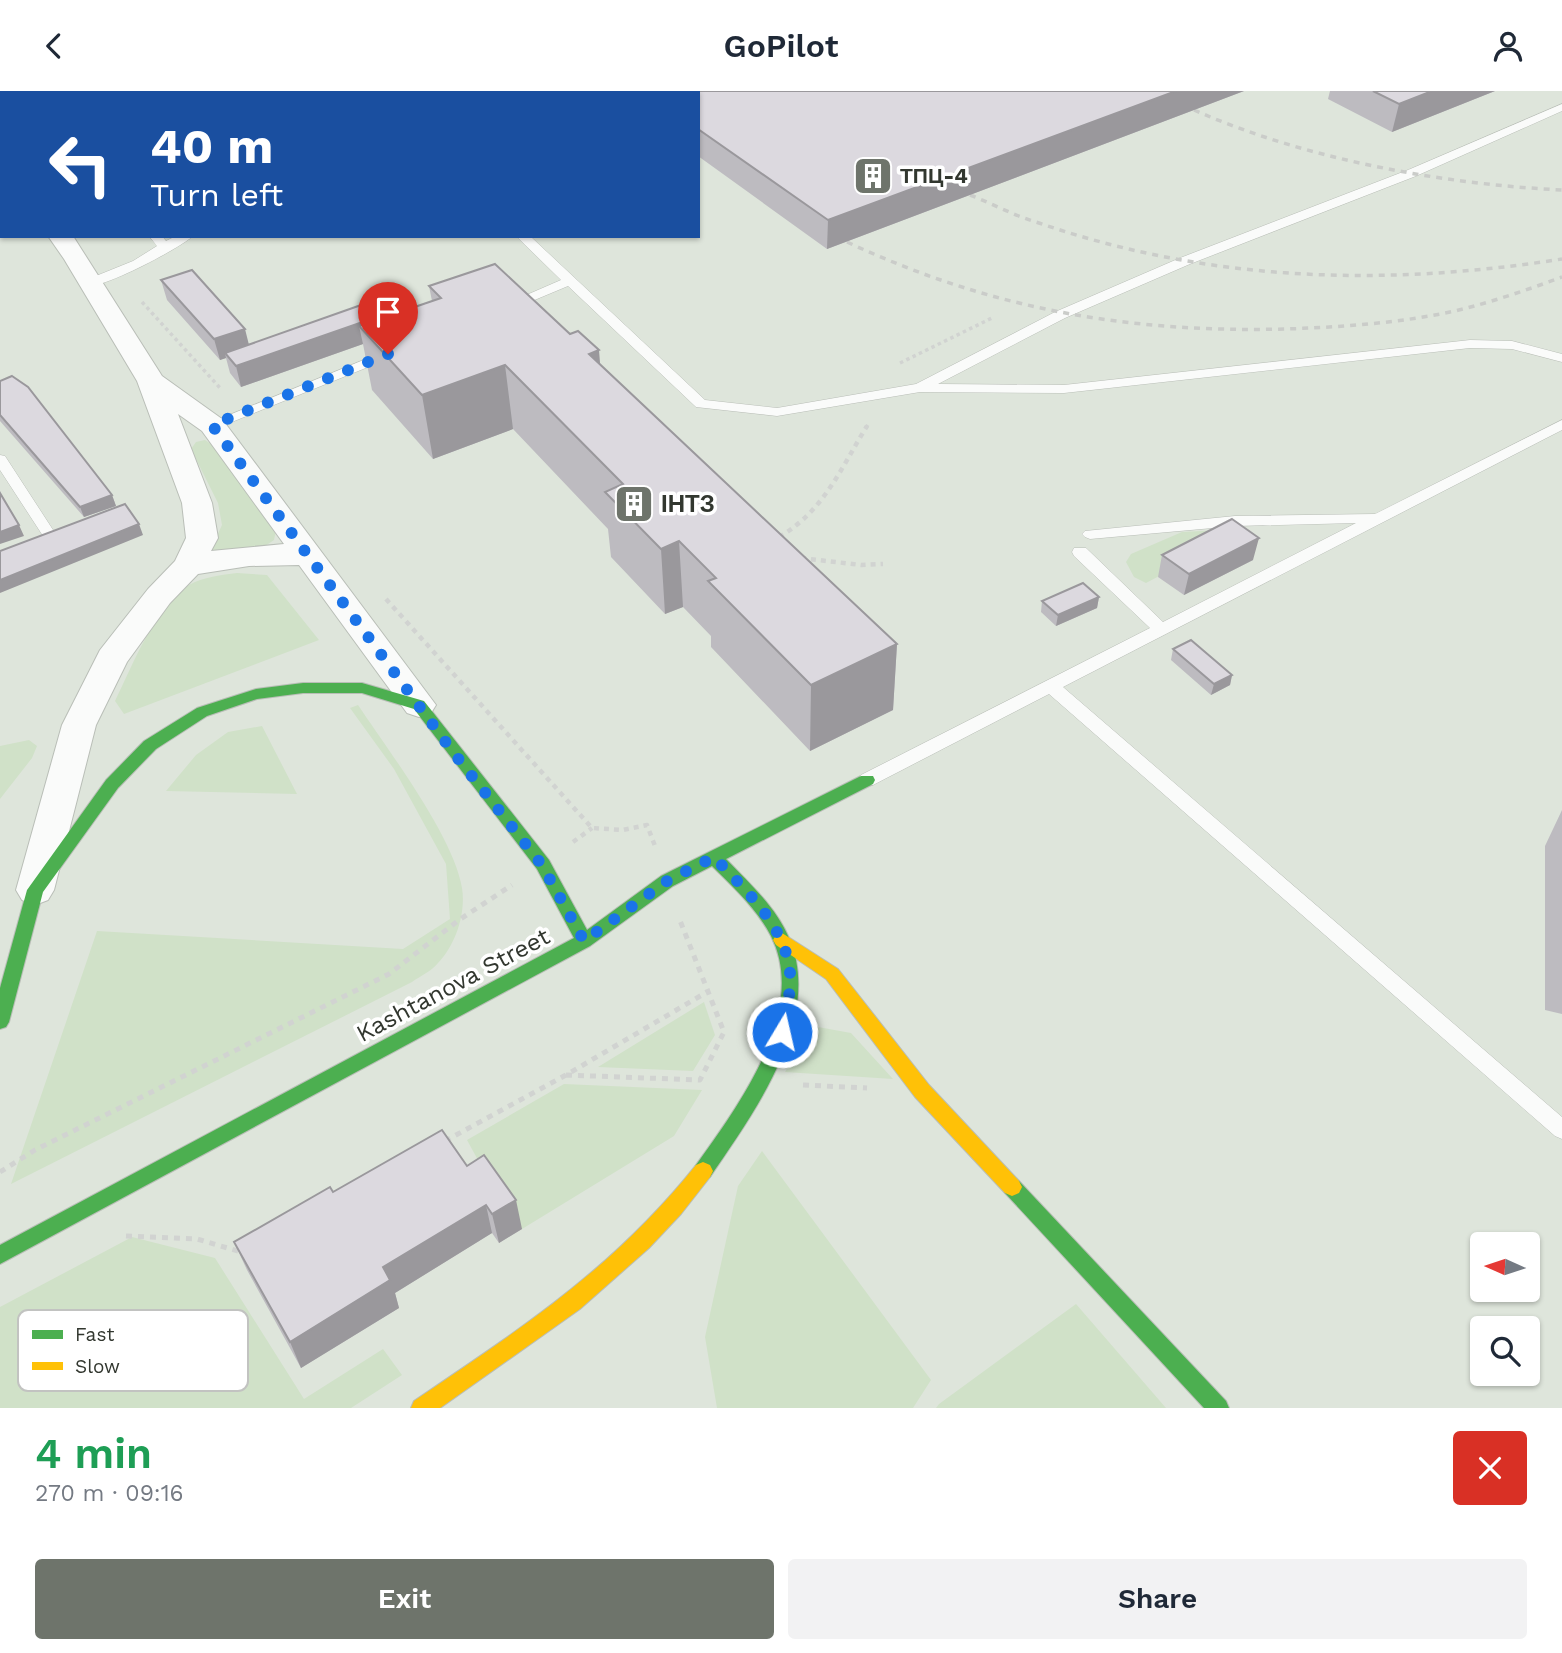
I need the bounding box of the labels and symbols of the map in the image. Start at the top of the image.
building icon: ТПЦ-4 [852,155,894,197]
place label: ТПЦ-4 [900,163,968,188]
pin [358,282,418,354]
building icon: ІНТЗ [613,483,655,525]
place label: ІНТЗ [661,490,715,518]
street label: Kashtanova Street [352,922,554,1048]
position arrow [745,995,819,1069]
north arrow [1470,1232,1540,1302]
legend [18,1310,248,1391]
text: Fast [75,1323,114,1346]
text: Slow [75,1355,120,1378]

